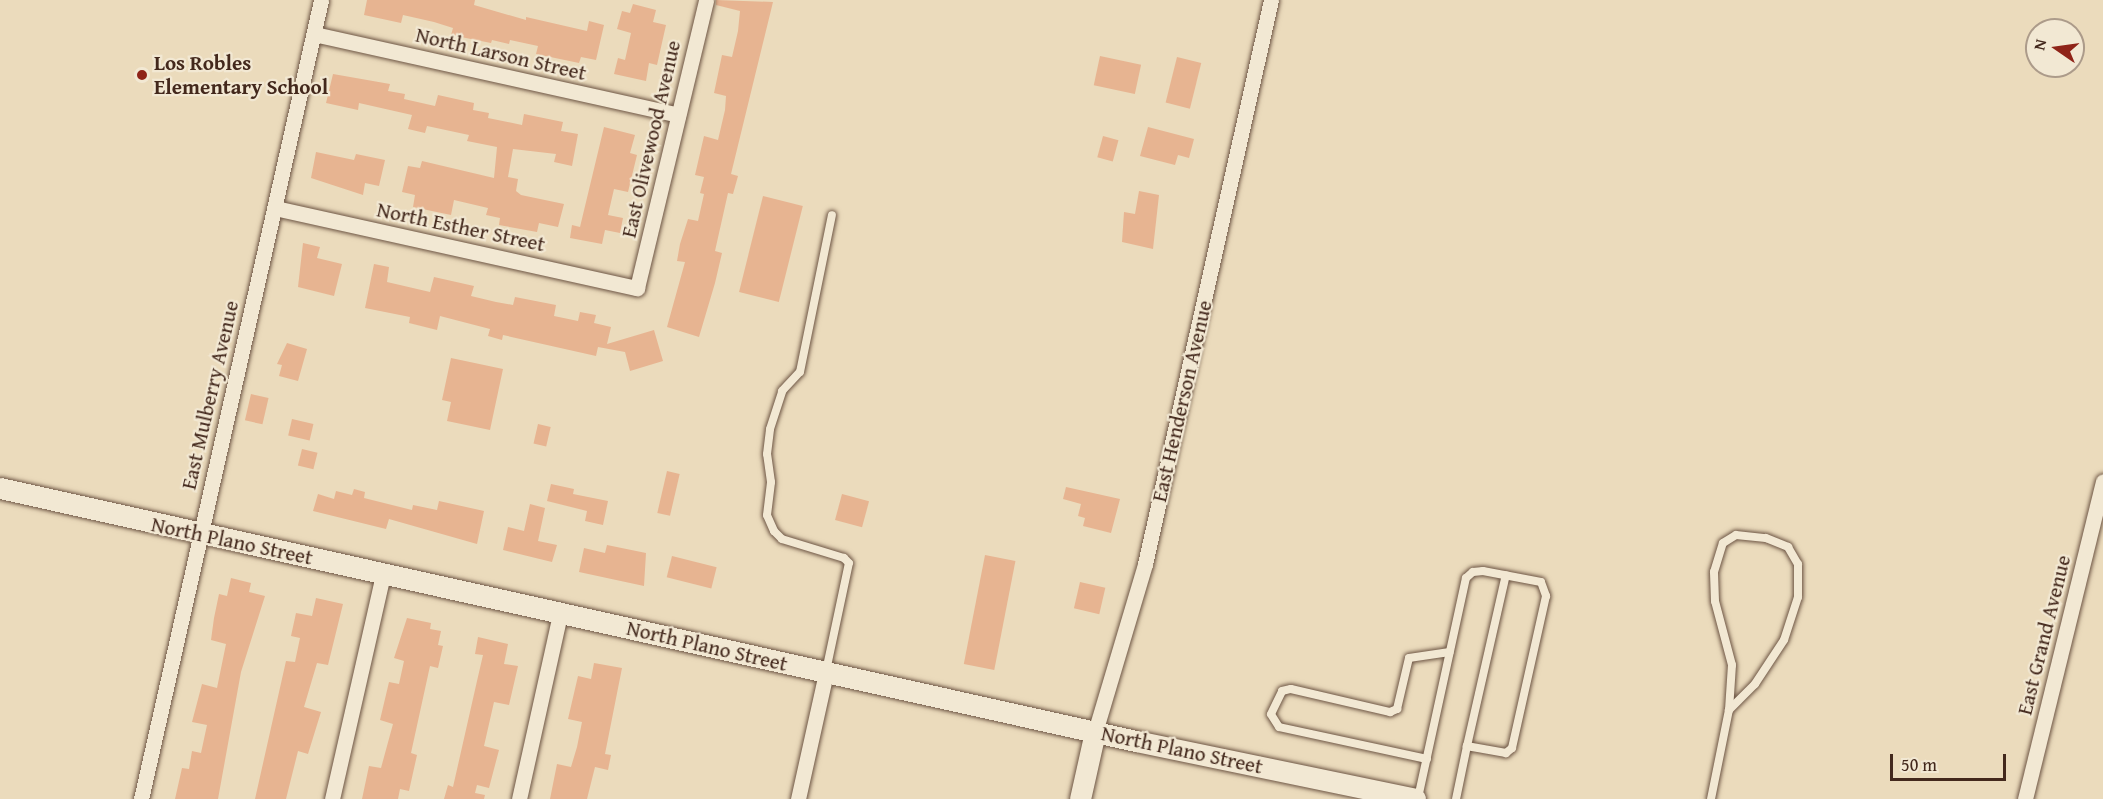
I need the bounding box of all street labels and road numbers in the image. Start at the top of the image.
street label: North Larson Street [413,22,589,86]
street label: East Olivewood Avenue [616,38,686,240]
street label: North Esther Street [375,197,547,257]
street label: East Mulberry Avenue [176,298,244,492]
street label: East Henderson Avenue [1147,298,1217,504]
street label: North Plano Street [149,512,315,570]
street label: East Grand Avenue [2012,552,2076,718]
street label: North Plano Street [624,615,790,677]
street label: North Plano Street [1099,721,1265,779]

